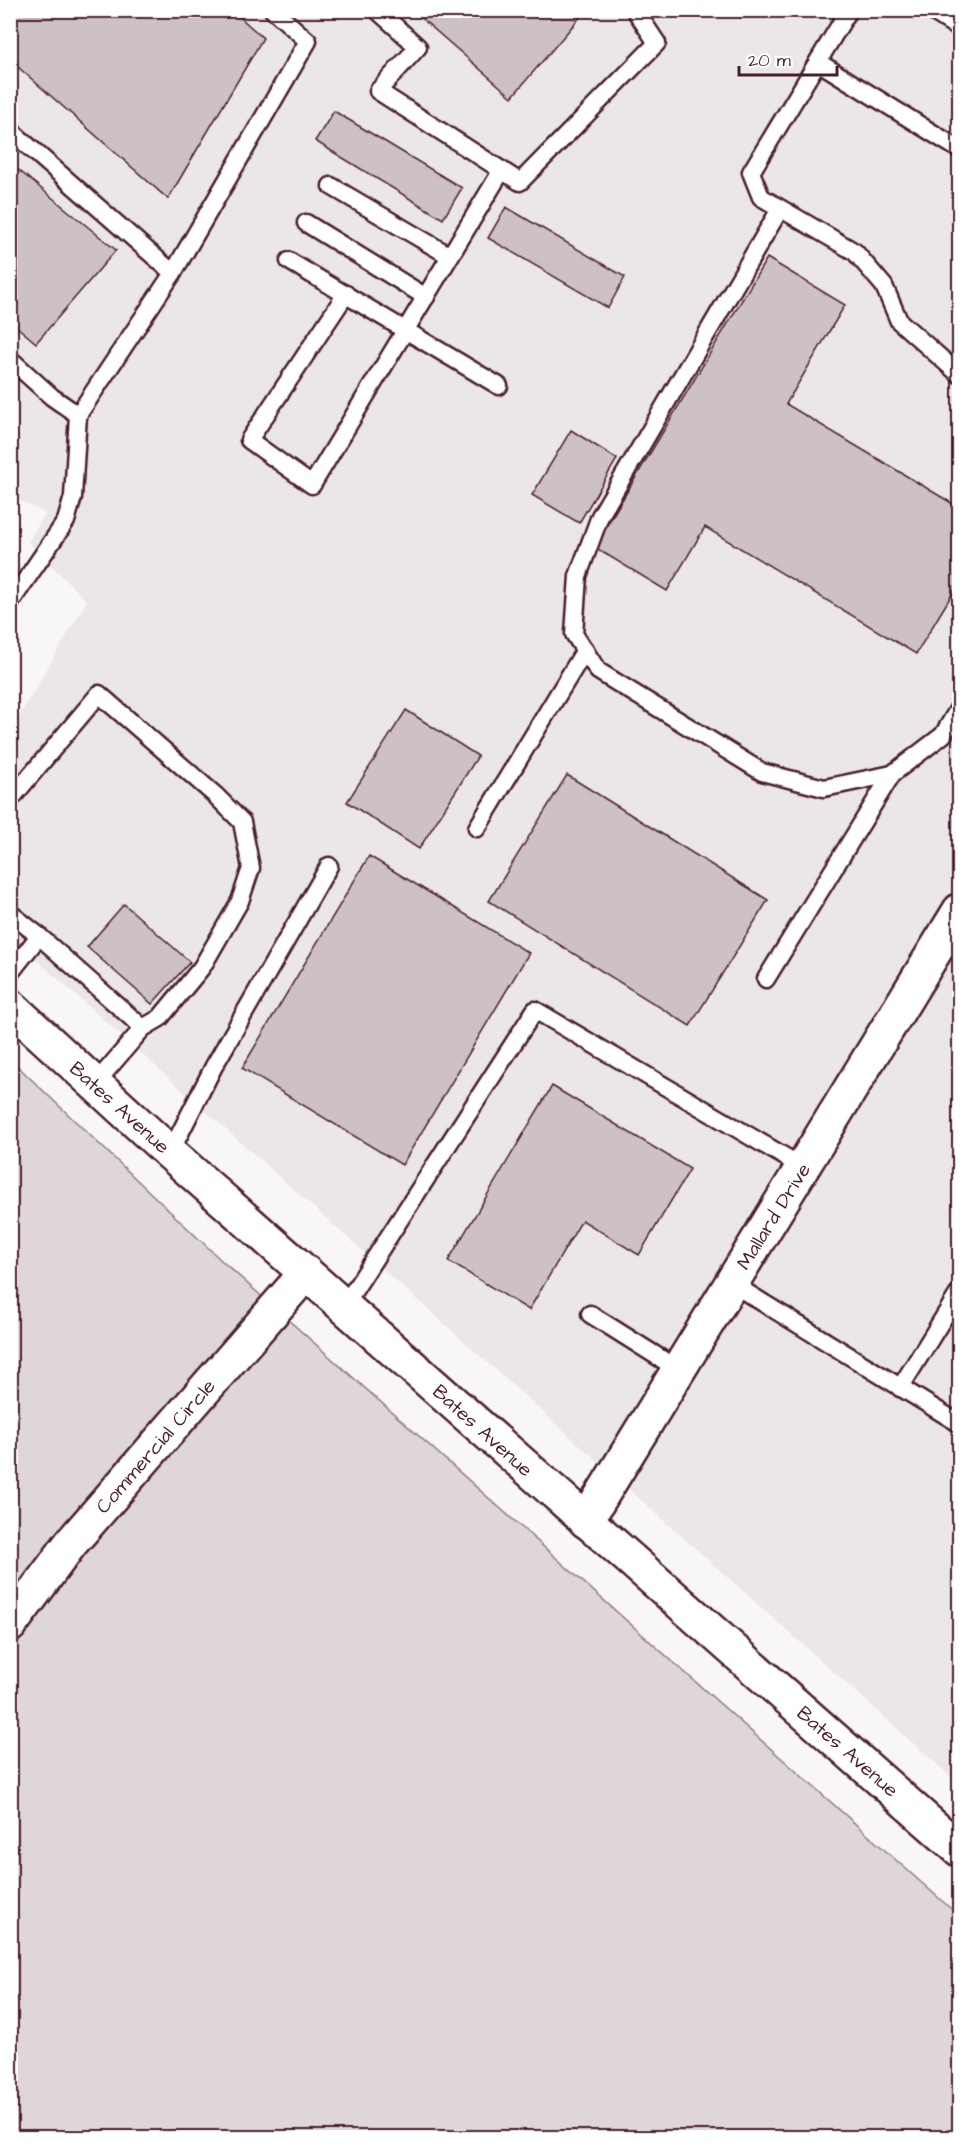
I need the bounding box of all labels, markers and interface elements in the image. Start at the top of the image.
scale bar [739,39,836,77]
text: 20 m [748,48,791,73]
street label: Bates Avenue [63,1055,176,1161]
street label: Mallard Drive [730,1158,818,1275]
street label: Commercial Circle [89,1373,222,1520]
street label: Bates Avenue [426,1378,539,1484]
street label: Bates Avenue [790,1700,904,1804]

